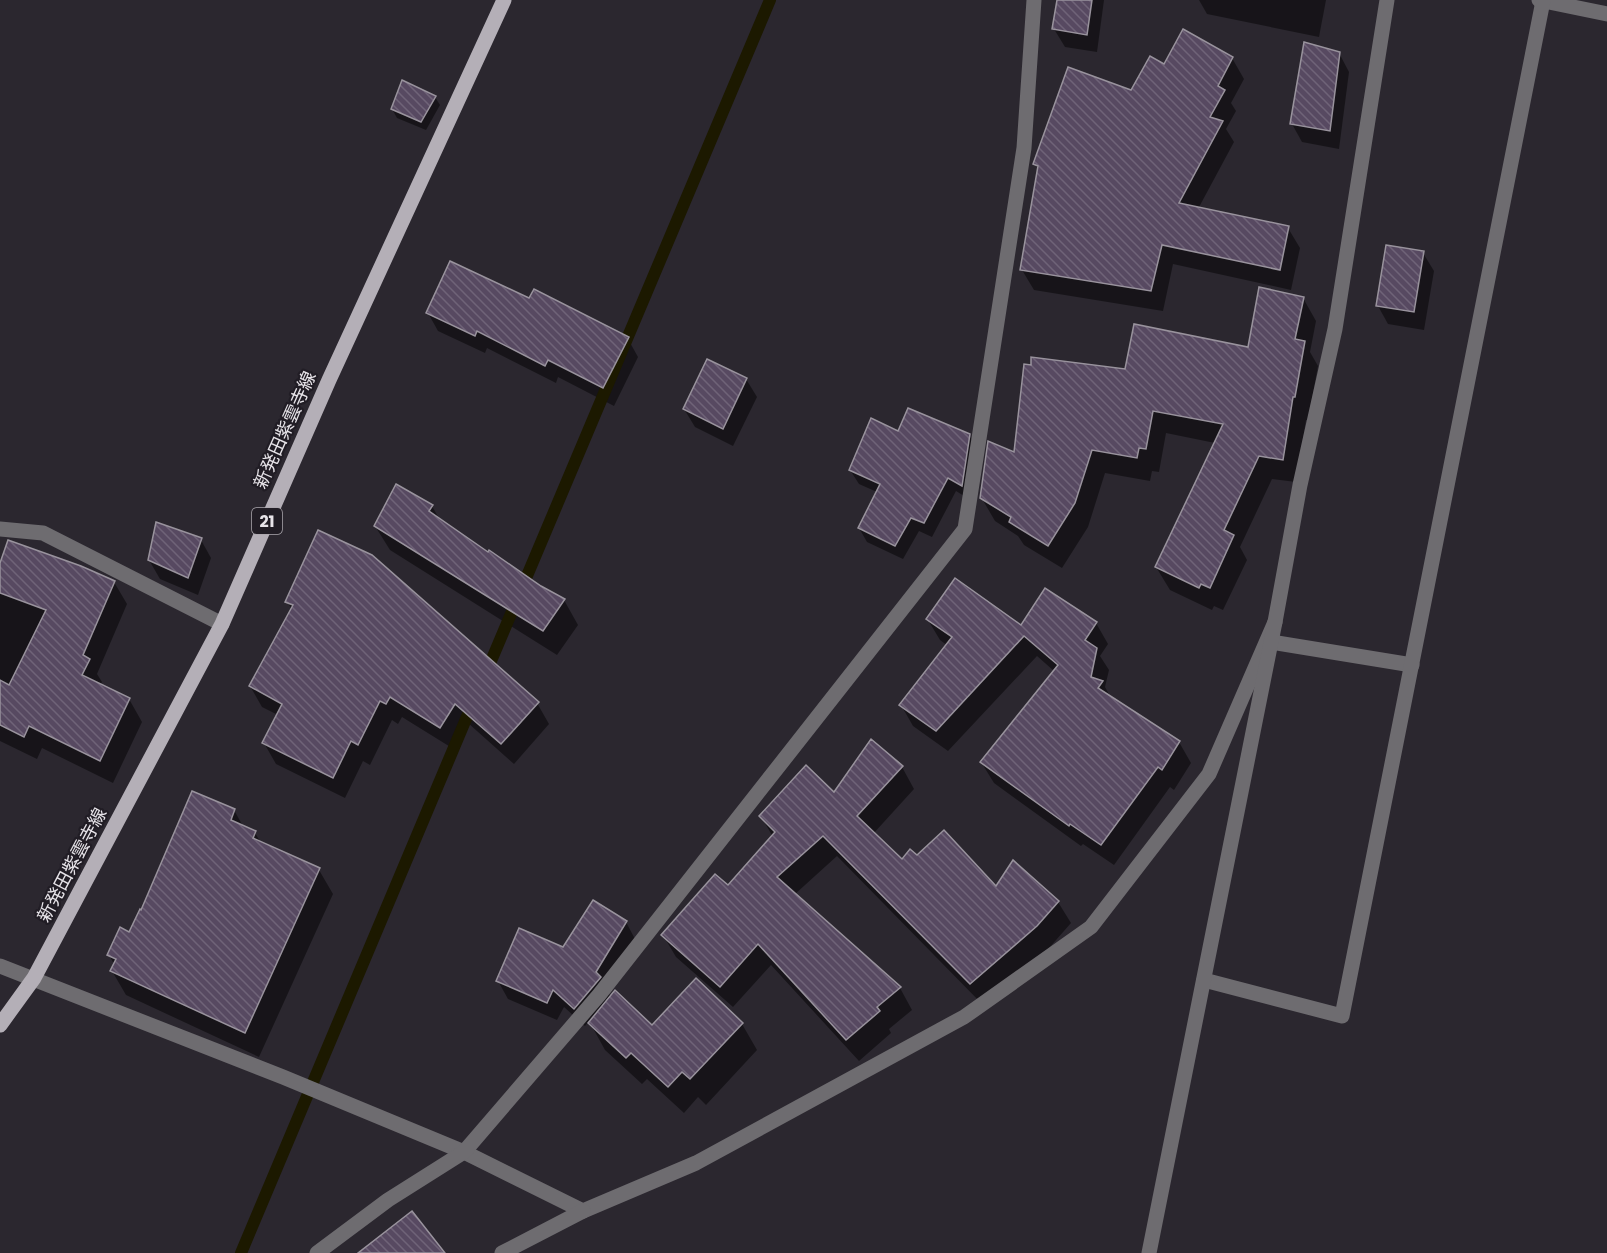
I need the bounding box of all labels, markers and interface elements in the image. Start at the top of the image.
street label: 新発田紫雲寺線 [247,367,322,492]
road number: 21 [252,508,282,534]
street label: 新発田紫雲寺線 [31,803,112,926]

